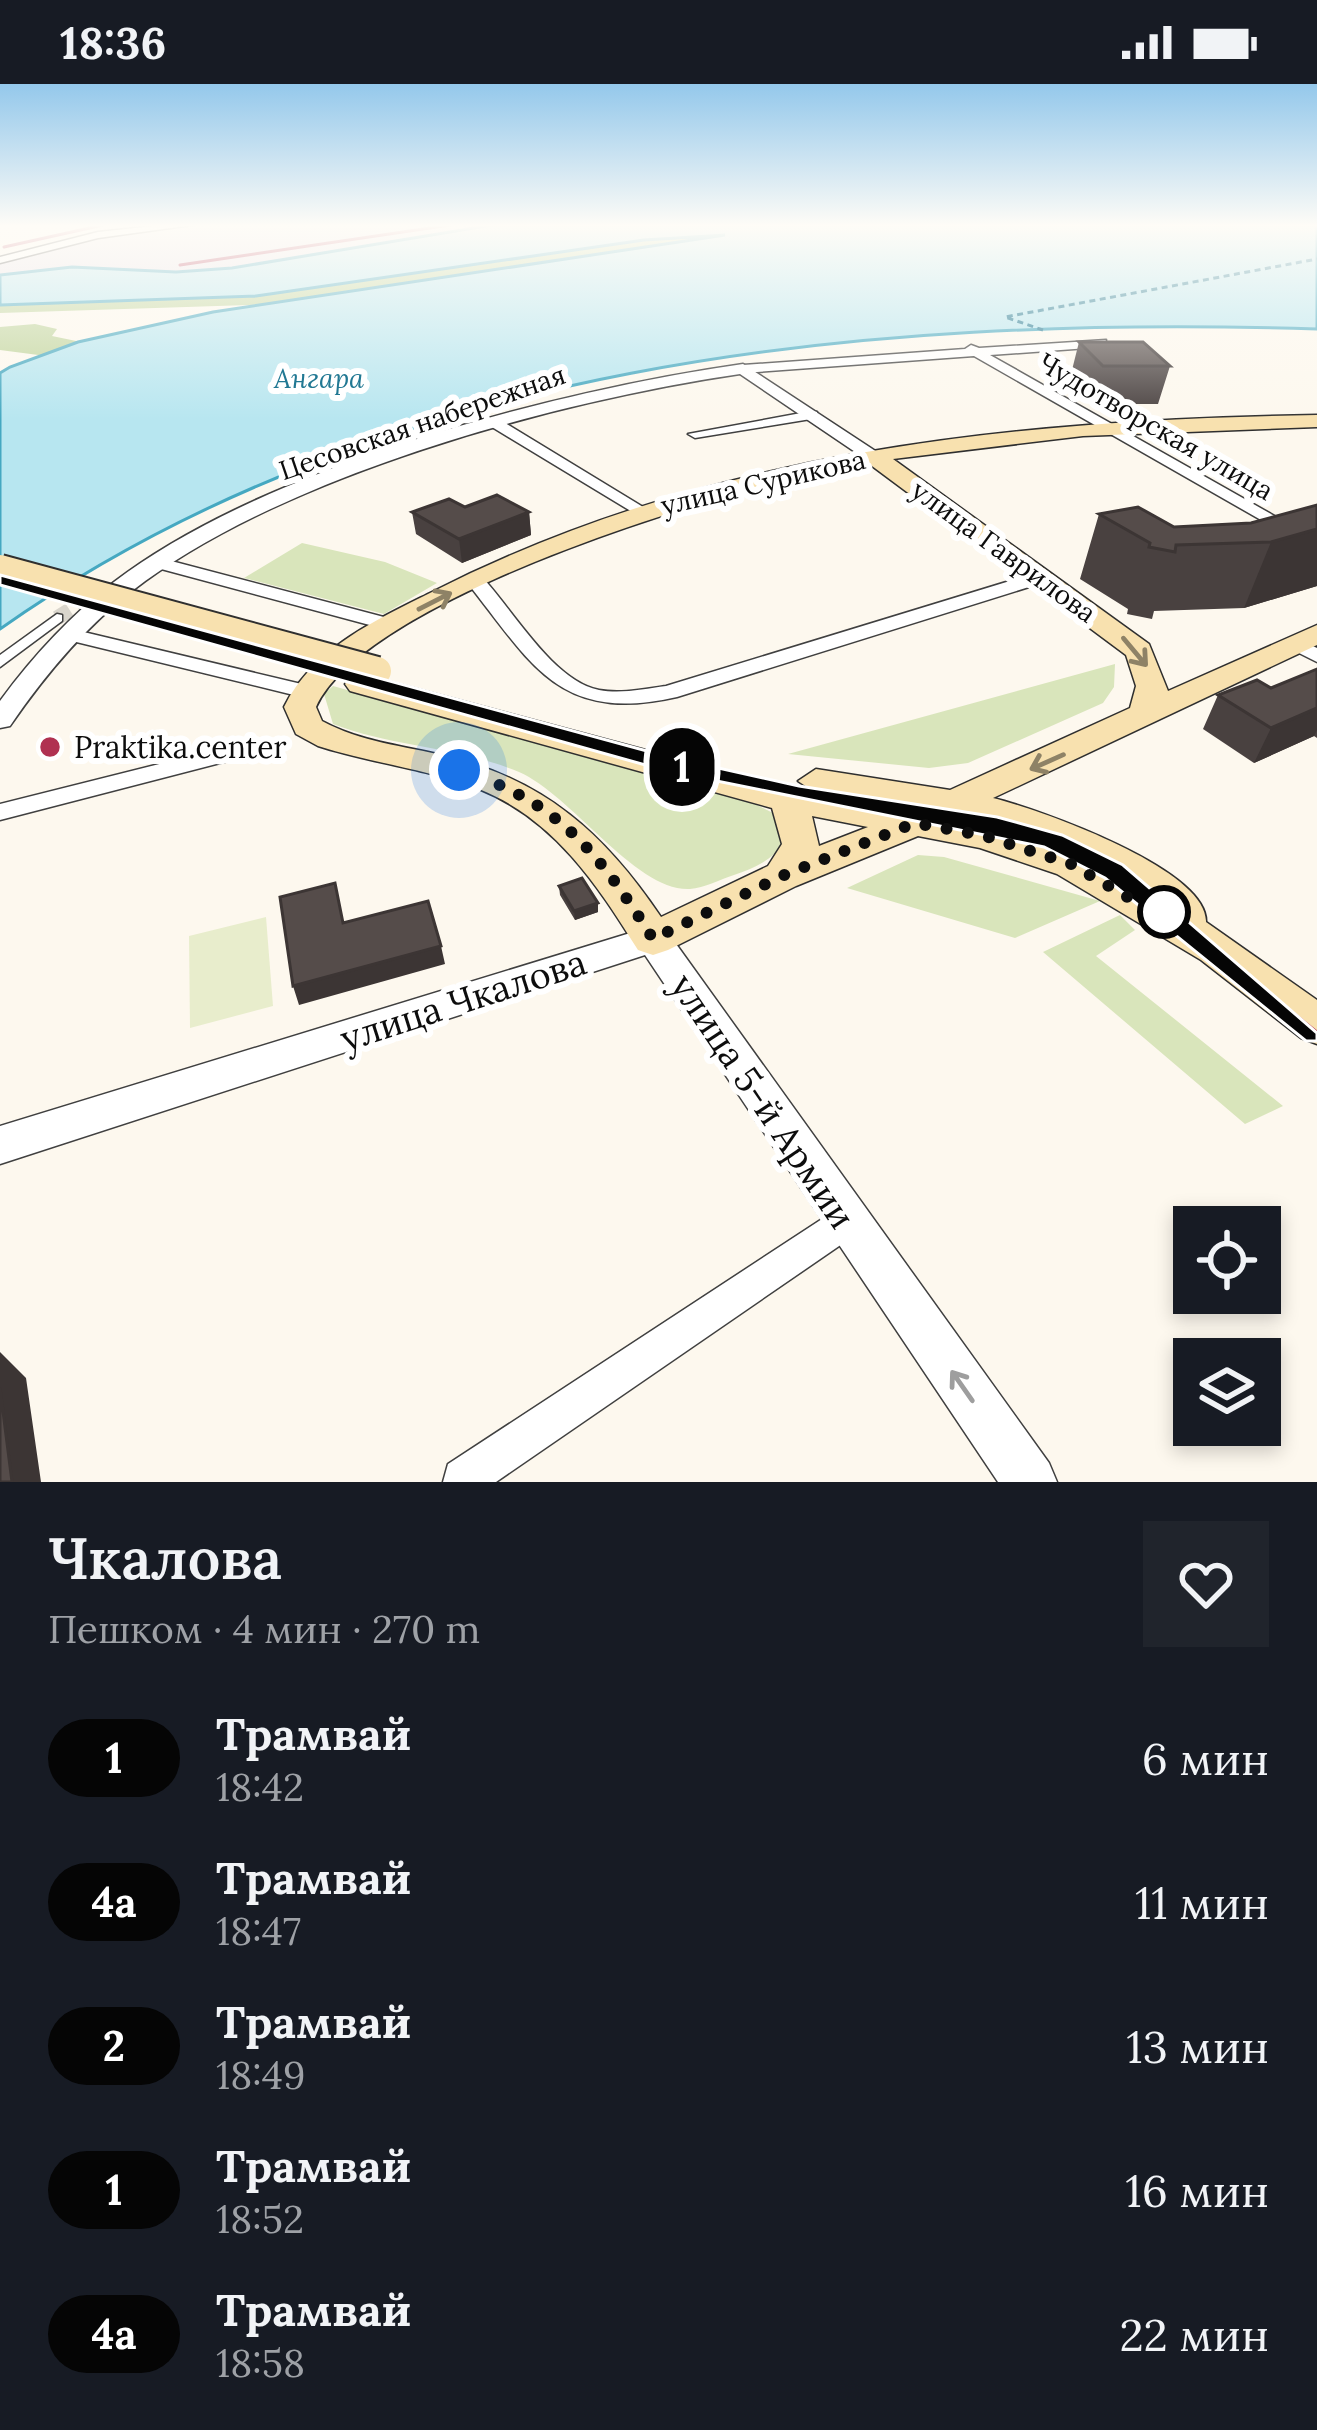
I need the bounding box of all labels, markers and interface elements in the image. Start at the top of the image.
text: 18:36 [60,14,166,71]
street label: Чудотворская улица [1032,345,1280,507]
street label: Цесовская набережная [274,357,570,487]
water label: Ангара [273,361,364,395]
street label: улица Сурикова [657,442,869,522]
street label: улица Гаврилова [905,472,1103,630]
one-way arrow [417,589,452,612]
one-way arrow [1120,636,1148,667]
place label: Praktika.center [74,728,286,766]
line badge: 1 [643,728,721,806]
marker: Praktika.center [37,734,63,760]
your location [429,740,489,800]
text: 1 [673,740,691,794]
one-way arrow [1029,752,1065,774]
unlabelled marker [1139,887,1189,937]
street label: улица Чкалова [334,939,592,1061]
street label: улица 5-й Армии [661,965,865,1237]
map controls [1173,1206,1281,1446]
button: locate [1173,1206,1281,1314]
button: layers [1173,1338,1281,1446]
one-way arrow [950,1370,975,1404]
button: heart [1143,1521,1269,1647]
text: Чкалова [48,1522,282,1595]
text: Пешком · 4 мин · 270 m [48,1604,480,1654]
text: Трамвай [216,1705,411,1762]
text: 6 мин [1142,1730,1269,1787]
text: 1 [105,1731,123,1785]
text: 18:42 [216,1762,304,1812]
text: Трамвай [216,1849,411,1906]
text: 11 мин [1135,1874,1269,1931]
text: 4a [92,1875,136,1929]
text: 18:47 [216,1906,301,1956]
text: Трамвай [216,1993,411,2050]
text: 13 мин [1126,2018,1269,2075]
text: 2 [103,2019,125,2073]
text: 18:49 [216,2050,306,2100]
text: Трамвай [216,2137,411,2194]
text: 16 мин [1125,2162,1269,2219]
text: 1 [105,2163,123,2217]
text: 18:52 [216,2194,304,2244]
text: Трамвай [216,2281,411,2338]
text: 22 мин [1119,2306,1269,2363]
text: 4a [92,2307,136,2361]
text: 18:58 [216,2338,305,2388]

